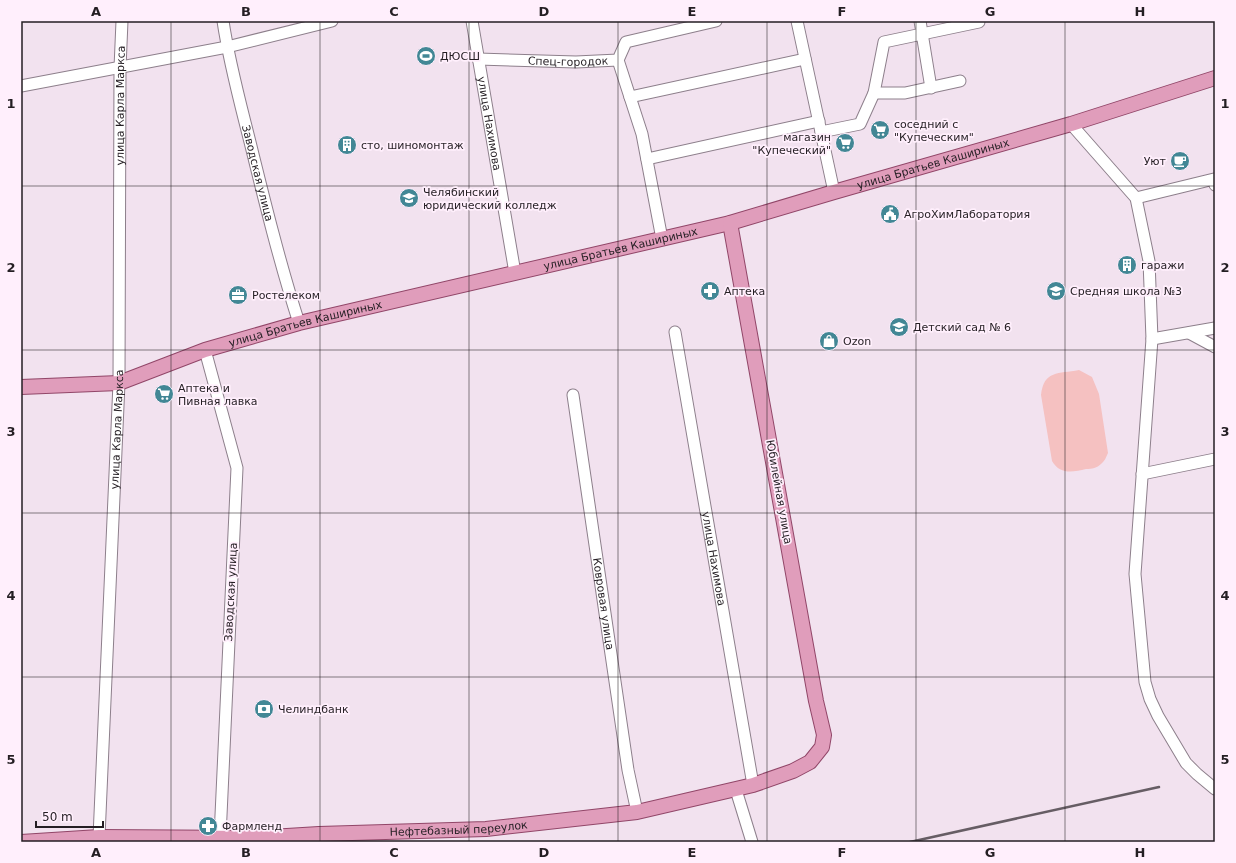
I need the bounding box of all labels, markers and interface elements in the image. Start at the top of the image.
text: A [91,4,101,19]
text: B [241,4,251,19]
text: C [389,4,399,19]
text: D [539,4,550,19]
text: E [688,4,696,19]
text: F [838,4,846,19]
text: G [985,4,995,19]
text: H [1135,4,1145,19]
street label: улица Карла Маркса [113,45,127,165]
sports icon: ДЮСШ [415,45,437,67]
place label: ДЮСШ [440,50,480,63]
street label: Спец-городок [528,54,609,69]
street label: улица Нахимова [475,75,504,172]
text: 1 [6,96,16,111]
text: 1 [1220,96,1230,111]
place label: соседний с "Купеческим" [894,118,974,144]
supermarket icon: соседний с "Купеческим" [869,119,891,141]
street label: Заводская улица [239,123,276,223]
place label: магазин "Купеческий" [752,131,831,157]
supermarket icon: магазин "Купеческий" [834,132,856,154]
building icon: сто, шиномонтаж [336,134,358,156]
street label: улица Братьев Кашириных [855,135,1011,192]
place label: сто, шиномонтаж [361,139,464,152]
cafe icon: Уют [1169,150,1191,172]
place label: Уют [1144,155,1167,168]
place label: Челябинский юридический колледж [423,186,557,212]
school or university icon: Челябинский юридический колледж [398,187,420,209]
public building icon: АгроХимЛаборатория [879,203,901,225]
place label: АгроХимЛаборатория [904,208,1030,221]
street label: улица Братьев Кашириных [542,224,699,273]
building icon: гаражи [1116,254,1138,276]
place label: гаражи [1141,259,1184,272]
text: 2 [6,260,16,275]
text: 2 [1220,260,1230,275]
pharmacy icon: Аптека [699,280,721,302]
school or university icon: Средняя школа №3 [1045,280,1067,302]
office icon: Ростелеком [227,284,249,306]
place label: Аптека [724,285,765,298]
place label: Средняя школа №3 [1070,285,1182,298]
place label: Ростелеком [252,289,320,302]
street label: улица Братьев Кашириных [227,297,384,349]
school or university icon: Детский сад № 6 [888,316,910,338]
place label: Детский сад № 6 [913,321,1011,334]
shop icon: Ozon [818,330,840,352]
place label: Ozon [843,335,871,348]
street label: улица Карла Маркса [108,369,126,490]
place label: Аптека и Пивная лавка [178,382,258,408]
supermarket icon: Аптека и Пивная лавка [153,383,175,405]
text: 3 [6,424,16,439]
text: 3 [1220,424,1230,439]
street label: Юбилейная улица [763,439,795,545]
street label: улица Нахимова [700,511,729,607]
street label: Заводская улица [222,542,240,642]
street label: Ковровая улица [590,557,617,651]
text: 4 [6,588,16,603]
text: 4 [1220,588,1230,603]
bank icon: Челиндбанк [253,698,275,720]
place label: Челиндбанк [278,703,349,716]
text: 5 [6,752,16,767]
text: 5 [1220,752,1230,767]
scale bar [36,803,103,829]
text: 50 m [42,810,73,824]
pharmacy icon: Фармленд [197,815,219,837]
street label: Нефтебазный переулок [389,818,529,838]
place label: Фармленд [222,820,282,833]
text: A [91,845,101,860]
text: B [241,845,251,860]
text: C [389,845,399,860]
text: D [539,845,550,860]
text: E [688,845,696,860]
text: F [838,845,846,860]
text: G [985,845,995,860]
text: H [1135,845,1145,860]

